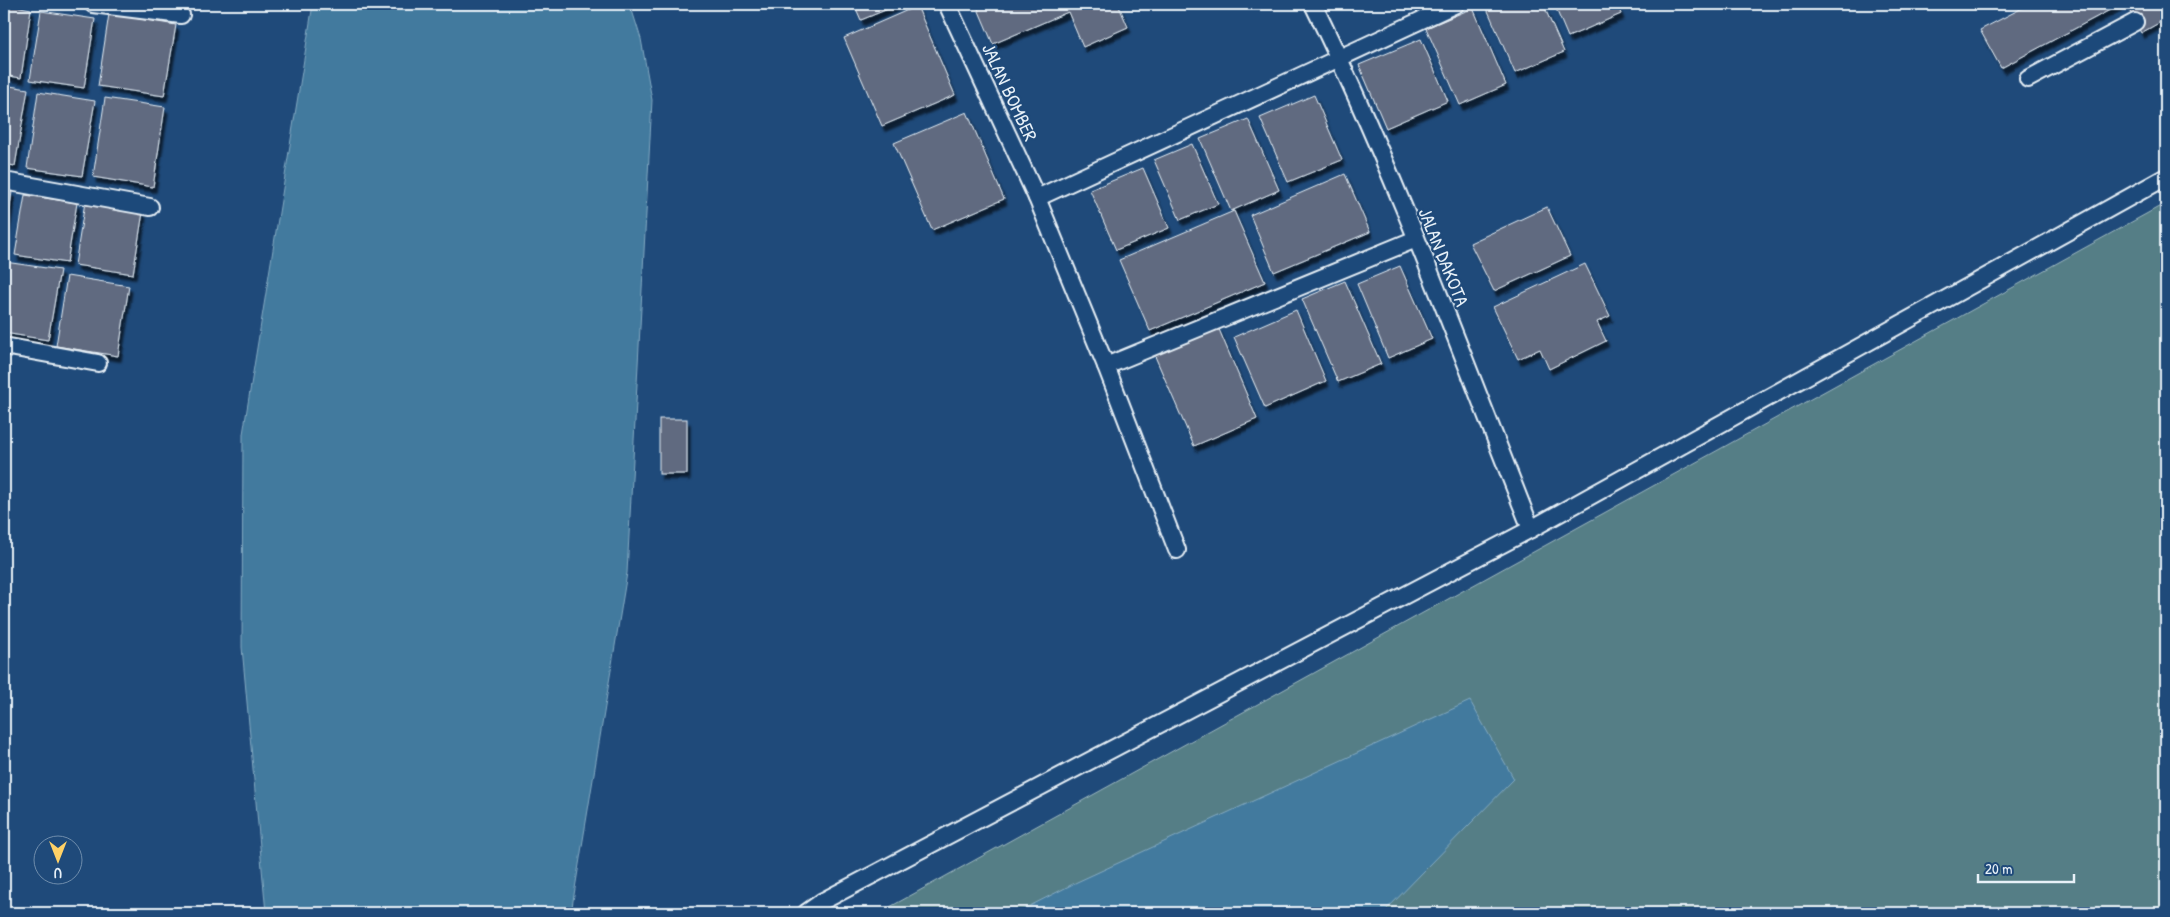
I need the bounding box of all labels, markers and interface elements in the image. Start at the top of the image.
street label: JALAN BOMBER [976,39,1044,146]
street label: JALAN DAKOTA [1412,204,1476,310]
north arrow [32,834,82,884]
scale bar [1978,852,2074,884]
text: 20 m [1985,858,2012,879]
text: U [54,864,62,883]

